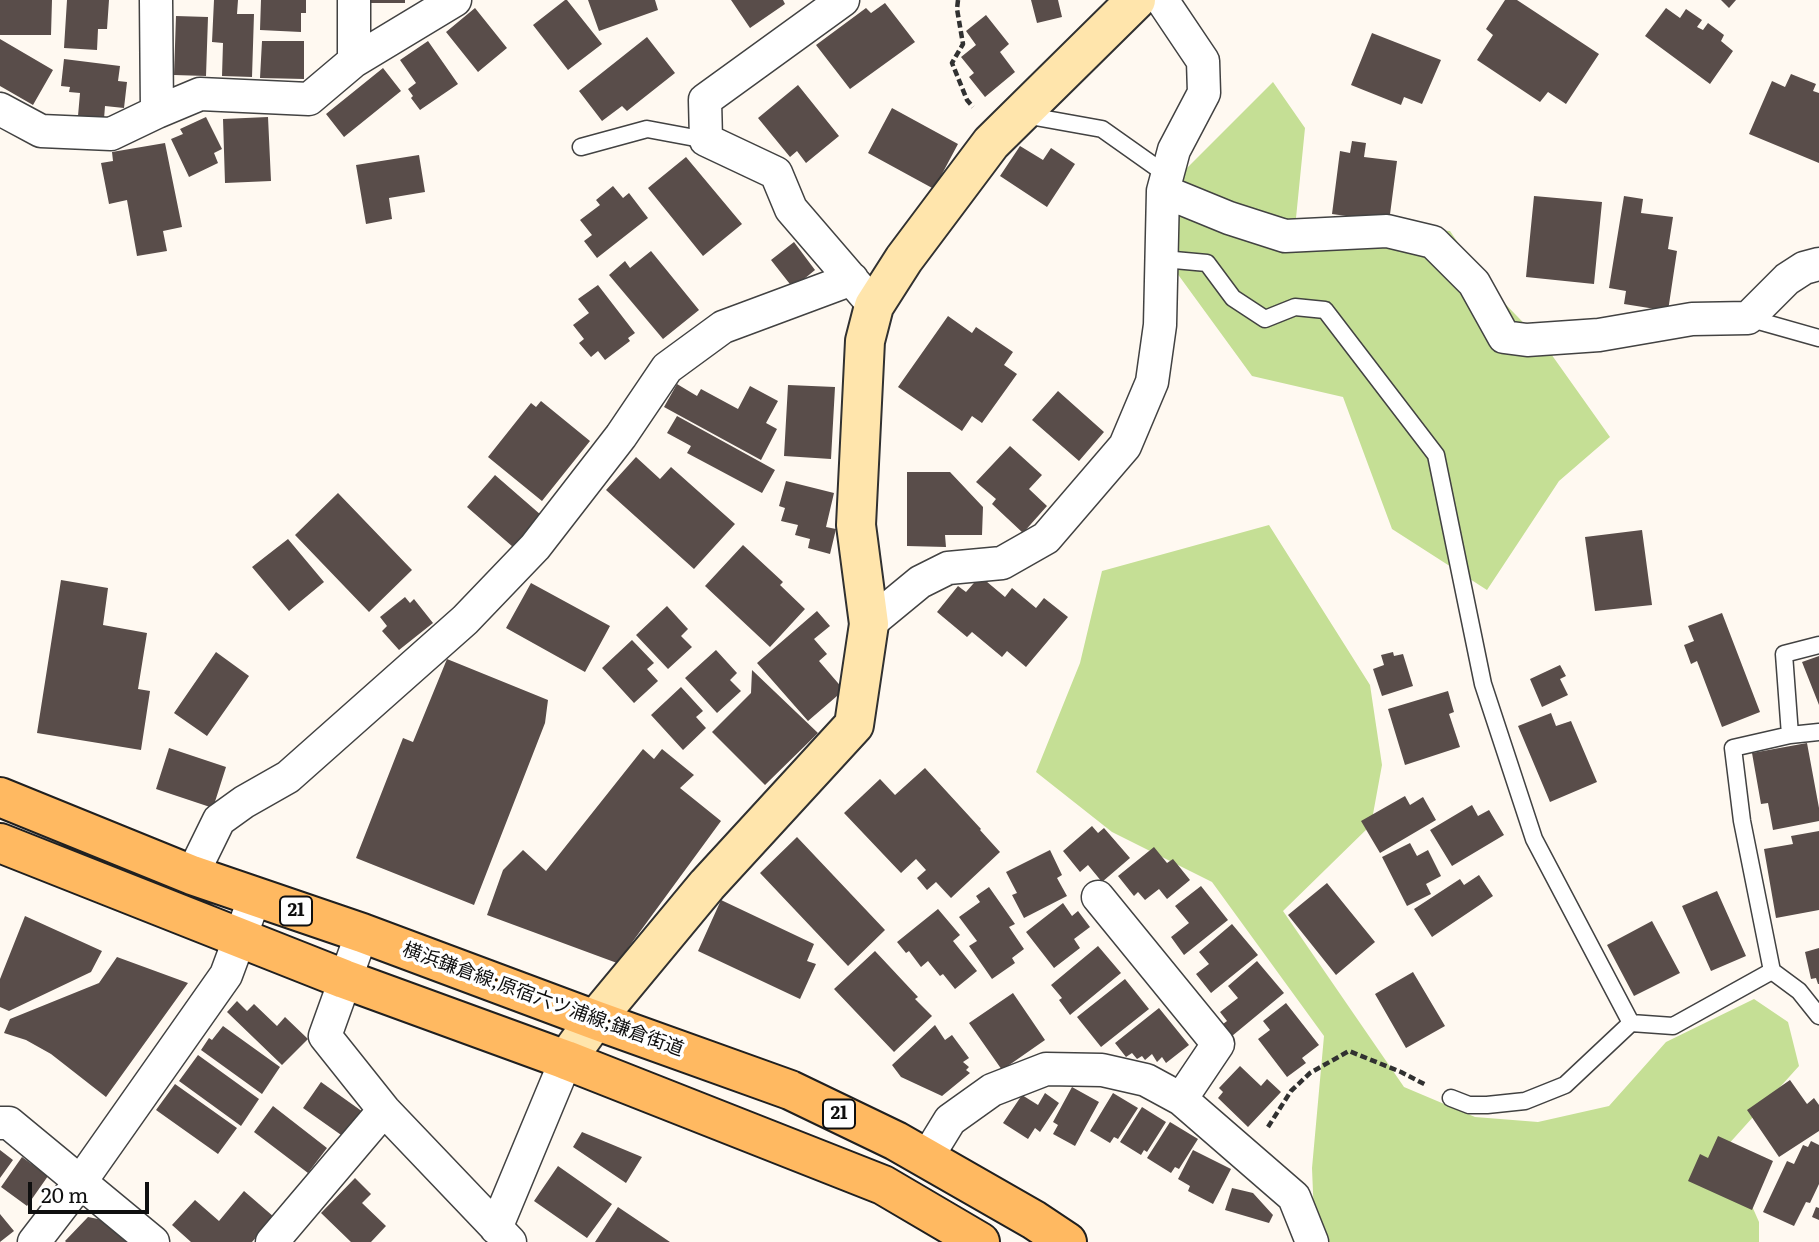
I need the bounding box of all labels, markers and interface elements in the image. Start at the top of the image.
road number: 21 [280,896,312,926]
street label: 横浜鎌倉線;原宿六ツ浦線;鎌倉街道 [399,938,687,1062]
road number: 21 [823,1100,855,1128]
scale bar [32,1168,152,1212]
text: 20 m [41,1178,88,1209]

